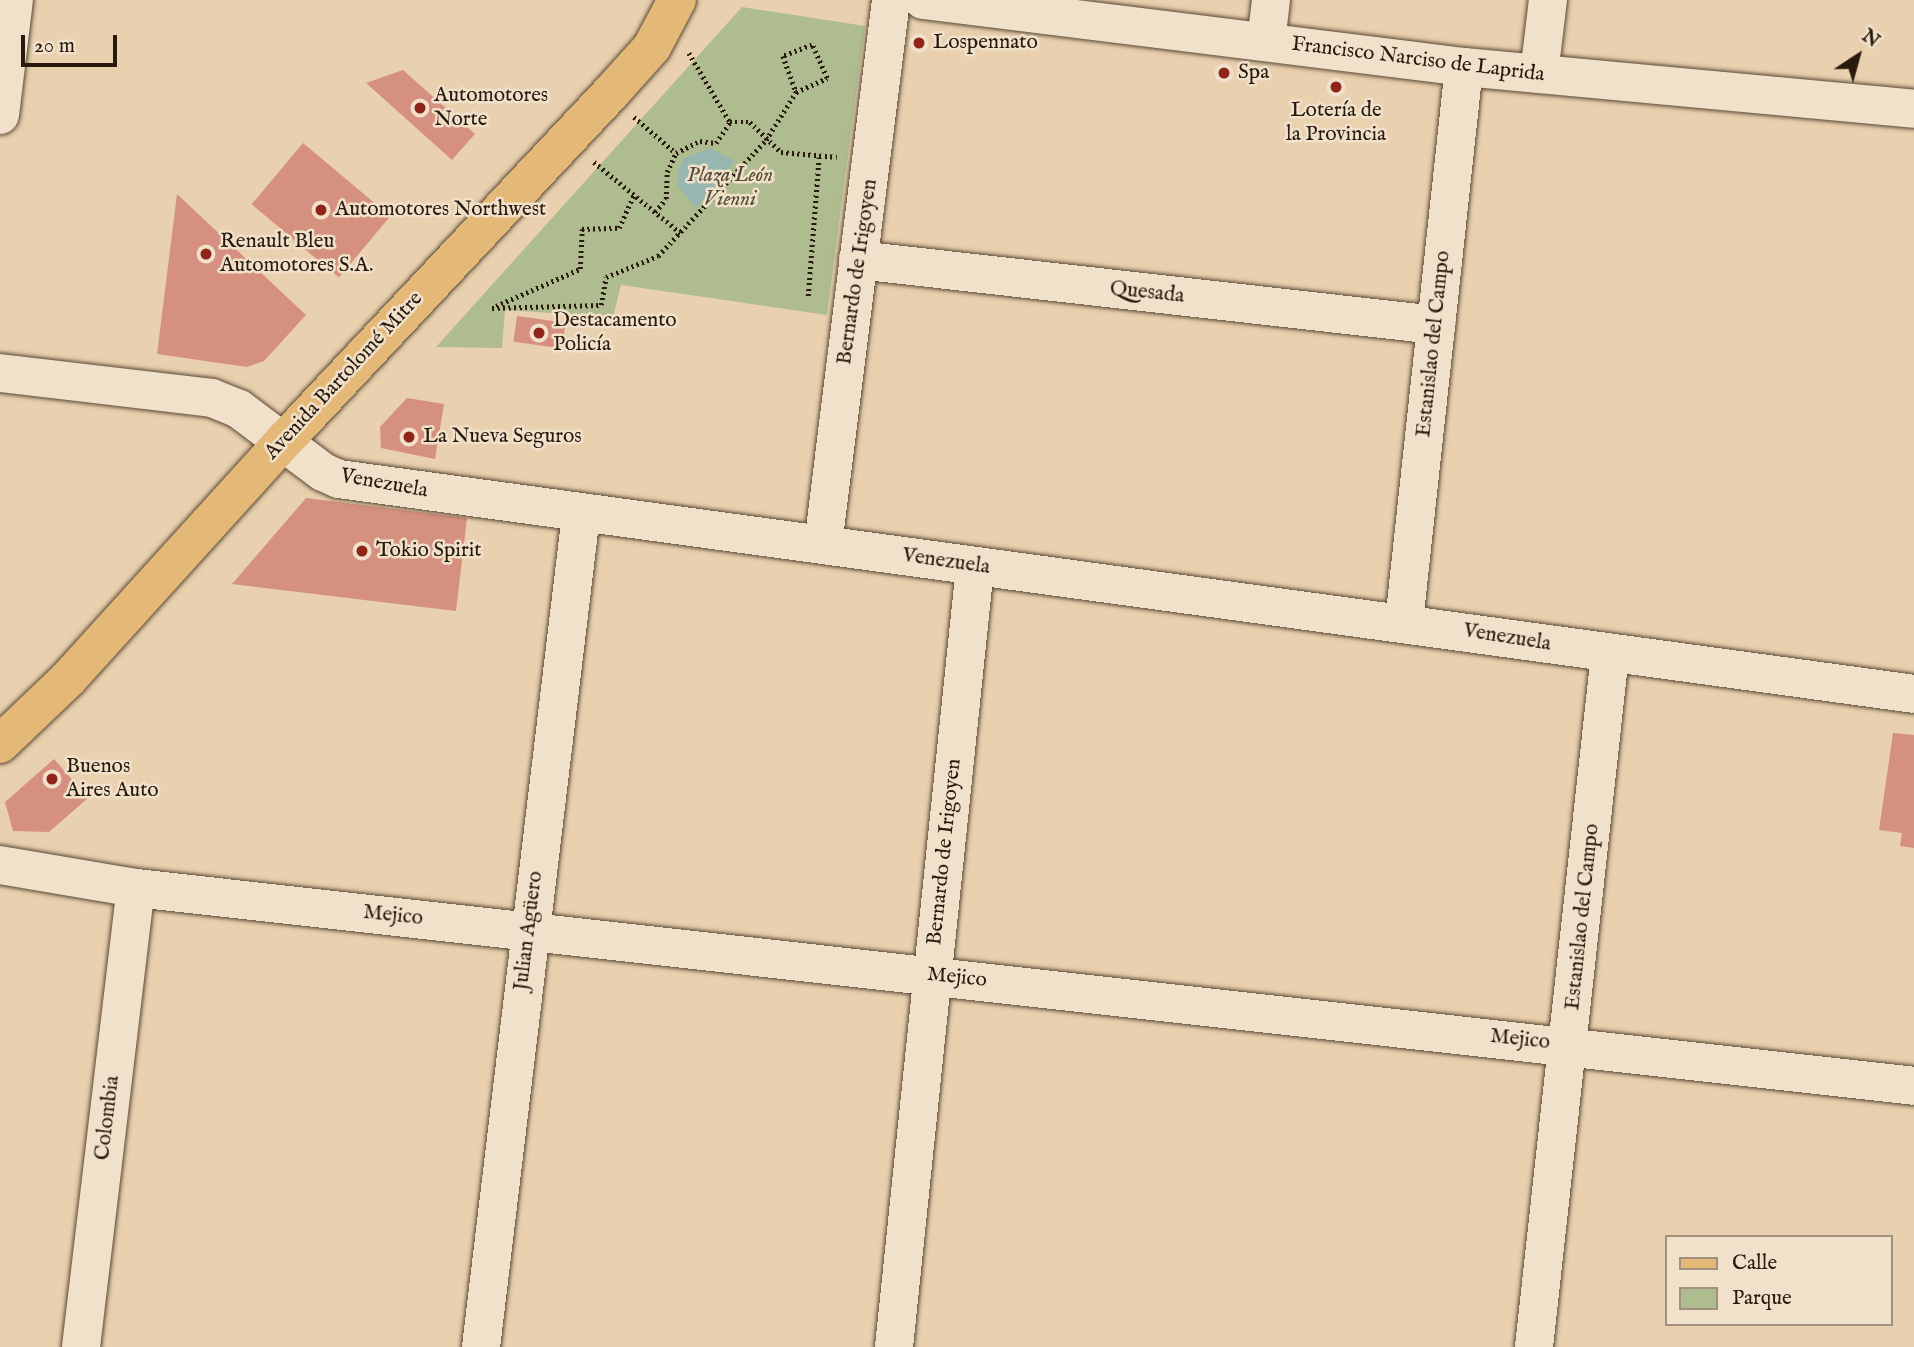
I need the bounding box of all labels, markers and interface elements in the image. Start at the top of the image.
scale bar [24,21,121,65]
north arrow [1823,21,1893,91]
text: N [1857,24,1884,54]
place label: Lospennato [933,30,1038,56]
street label: Francisco Narciso de Laprida [1290,32,1546,88]
text: 20 m [34,33,75,60]
marker: Lospennato [911,35,927,51]
place label: Spa [1238,60,1269,86]
marker: Spa [1216,65,1232,81]
marker: Lotería de la Provincia [1328,79,1344,95]
place label: Automotores Norte [434,83,548,133]
place label: Lotería de la Provincia [1286,98,1386,148]
marker: Automotores Norte [412,100,428,116]
park label: Plaza León Vienni [687,163,773,213]
street label: Bernardo de Irigoyen [832,177,884,367]
place label: Automotores Northwest [335,197,546,223]
marker: Automotores Northwest [313,202,329,218]
place label: Renault Bleu Automotores S.A. [220,229,374,279]
marker: Renault Bleu Automotores S.A. [198,246,214,262]
street label: Estanislao del Campo [1412,250,1456,438]
street label: Quesada [1109,277,1185,309]
street label: Avenida Bartolomé Mitre [260,287,428,465]
place label: Destacamento Policía [553,308,677,358]
marker: Destacamento Policía [531,325,547,341]
place label: La Nueva Seguros [423,424,582,450]
marker: La Nueva Seguros [401,429,417,445]
street label: Venezuela [338,464,430,504]
place label: Tokio Spirit [376,538,481,564]
marker: Tokio Spirit [354,543,370,559]
street label: Venezuela [901,543,991,581]
street label: Venezuela [1461,619,1553,657]
place label: Buenos Aires Auto [66,754,159,804]
street label: Bernardo de Irigoyen [923,757,967,947]
marker: Buenos Aires Auto [44,771,60,787]
street label: Estanislao del Campo [1561,823,1605,1011]
street label: Julian Agüero [509,870,549,992]
street label: Mejico [362,900,424,932]
street label: Mejico [926,962,988,994]
street label: Mejico [1489,1024,1551,1056]
street label: Colombia [90,1074,126,1162]
legend [1666,1235,1893,1326]
text: Calle [1732,1250,1777,1277]
text: Parque [1732,1285,1792,1312]

